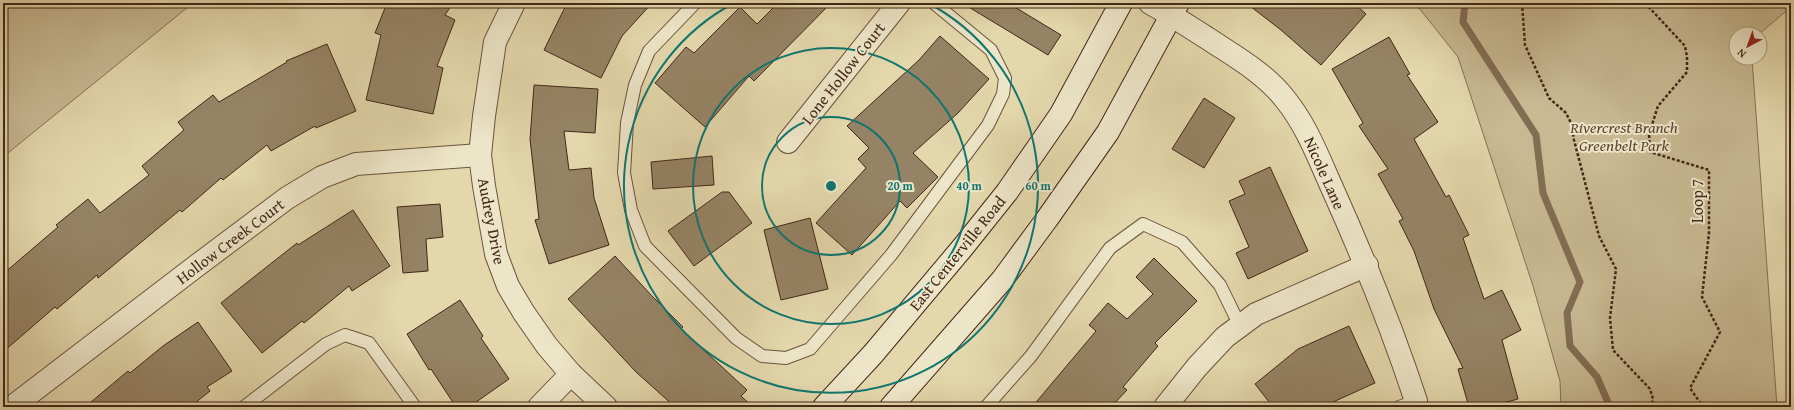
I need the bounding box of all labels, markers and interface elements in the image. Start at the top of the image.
street label: Lone Hollow Court [795,16,891,129]
north arrow [1728,26,1768,66]
text: N [1733,45,1749,62]
park label: Rivercrest Branch Greenbelt Park [1569,115,1678,157]
street label: Nicole Lane [1298,133,1352,213]
street label: Audrey Drive [472,175,512,267]
text: 20 m [887,177,913,194]
text: 40 m [956,177,982,194]
text: 60 m [1025,177,1051,194]
centre of rings [824,179,838,193]
street label: Loop 7 [1685,179,1709,223]
street label: East Centerville Road [903,190,1011,316]
street label: Hollow Creek Court [171,192,289,290]

